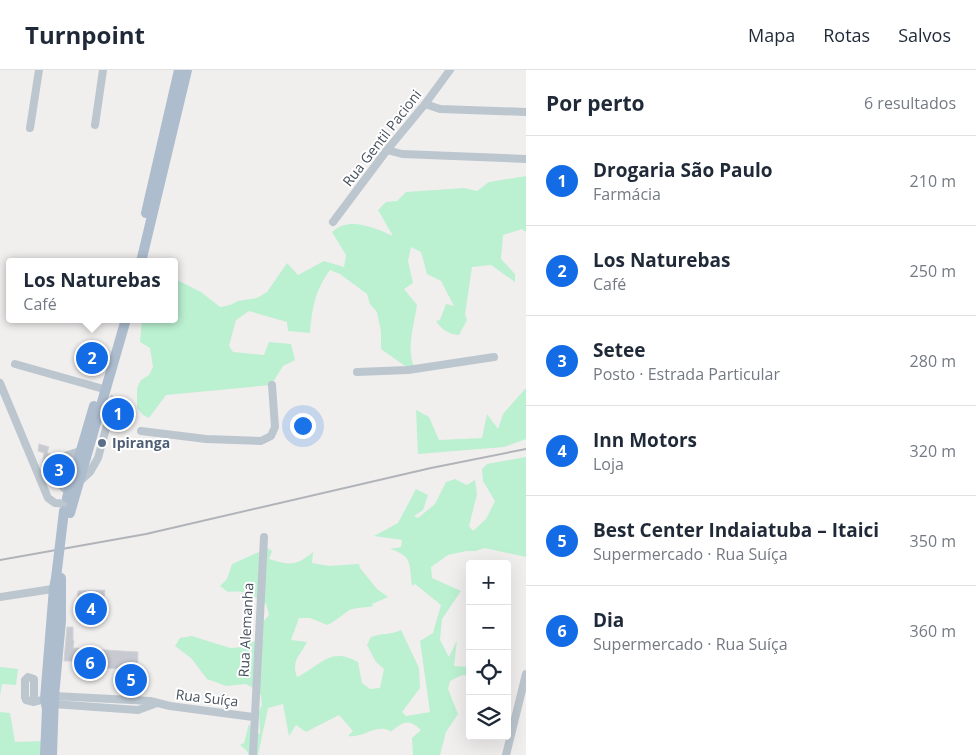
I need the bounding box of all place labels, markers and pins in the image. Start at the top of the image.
pin: 2 [76,339,108,377]
pin: 1 [102,395,134,433]
place label: Ipiranga [112,433,170,452]
marker: Ipiranga [96,437,108,449]
pin: 3 [43,451,75,489]
pin: 4 [75,590,107,628]
pin: 6 [74,644,106,682]
pin: 5 [115,661,147,699]

